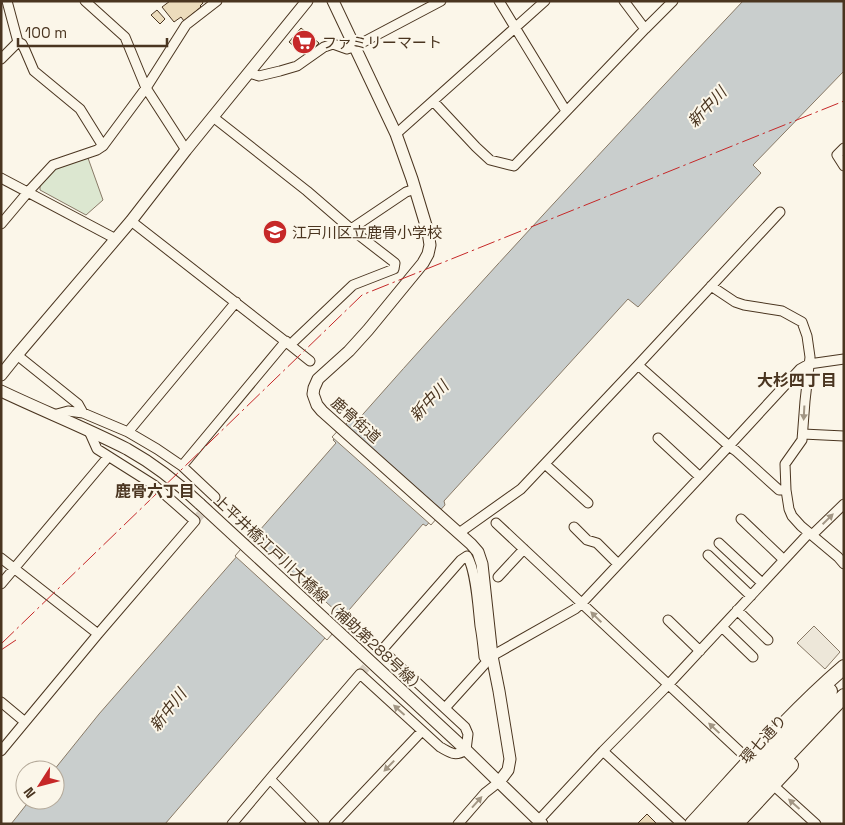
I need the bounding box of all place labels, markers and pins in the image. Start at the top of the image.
supermarket icon: ファミリーマート [291,29,317,55]
place label: ファミリーマート [322,33,442,52]
school or university icon: 江戸川区立鹿骨小学校 [262,219,288,245]
place label: 江戸川区立鹿骨小学校 [292,223,442,242]

